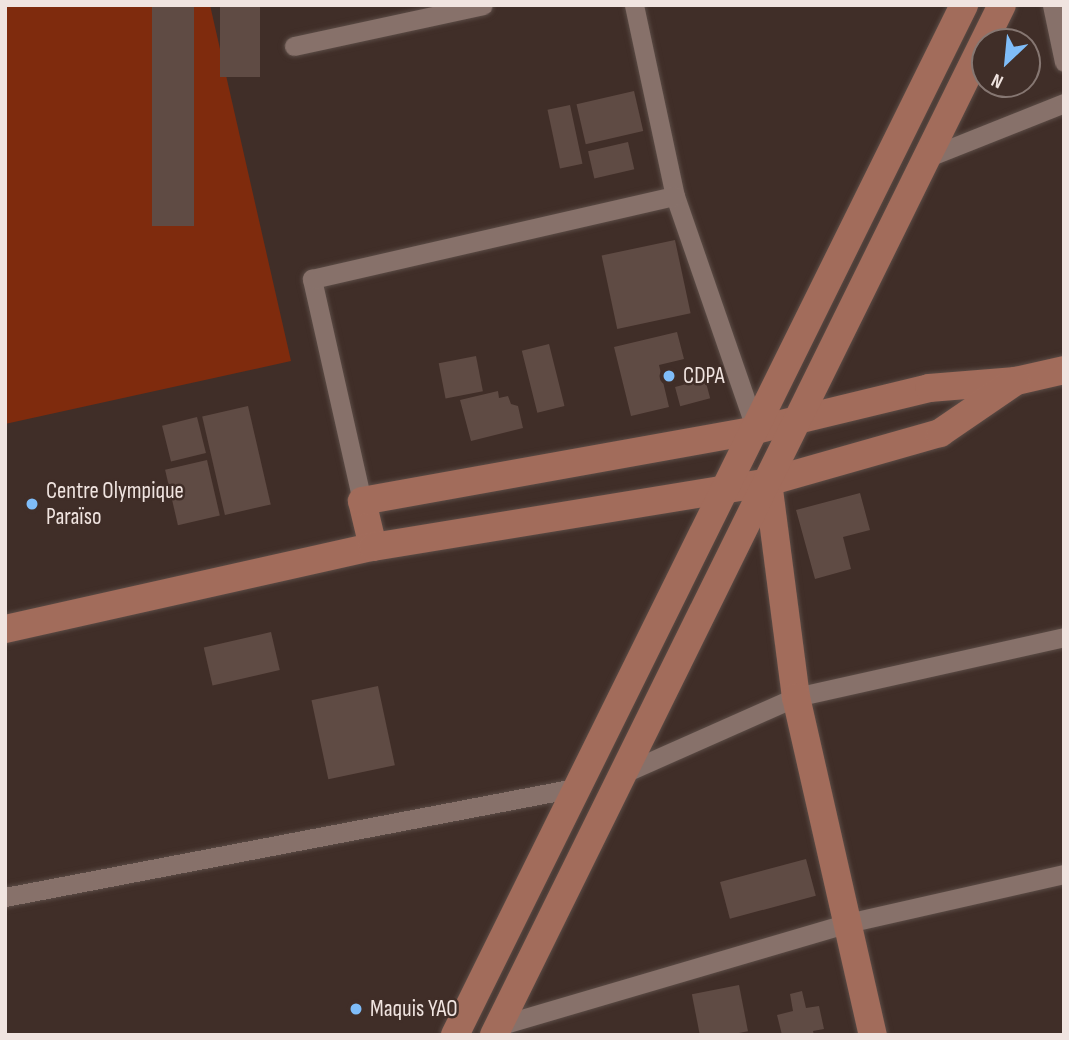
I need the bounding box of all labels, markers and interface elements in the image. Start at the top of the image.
north arrow [971,28,1041,98]
text: N [988,68,1007,93]
place label: CDPA [683,362,724,390]
marker: CDPA [661,368,677,384]
place label: Centre Olympique Paraïso [46,477,184,531]
marker: Centre Olympique Paraïso [24,496,40,512]
place label: Maquis YAO [370,995,457,1023]
marker: Maquis YAO [348,1001,364,1017]

